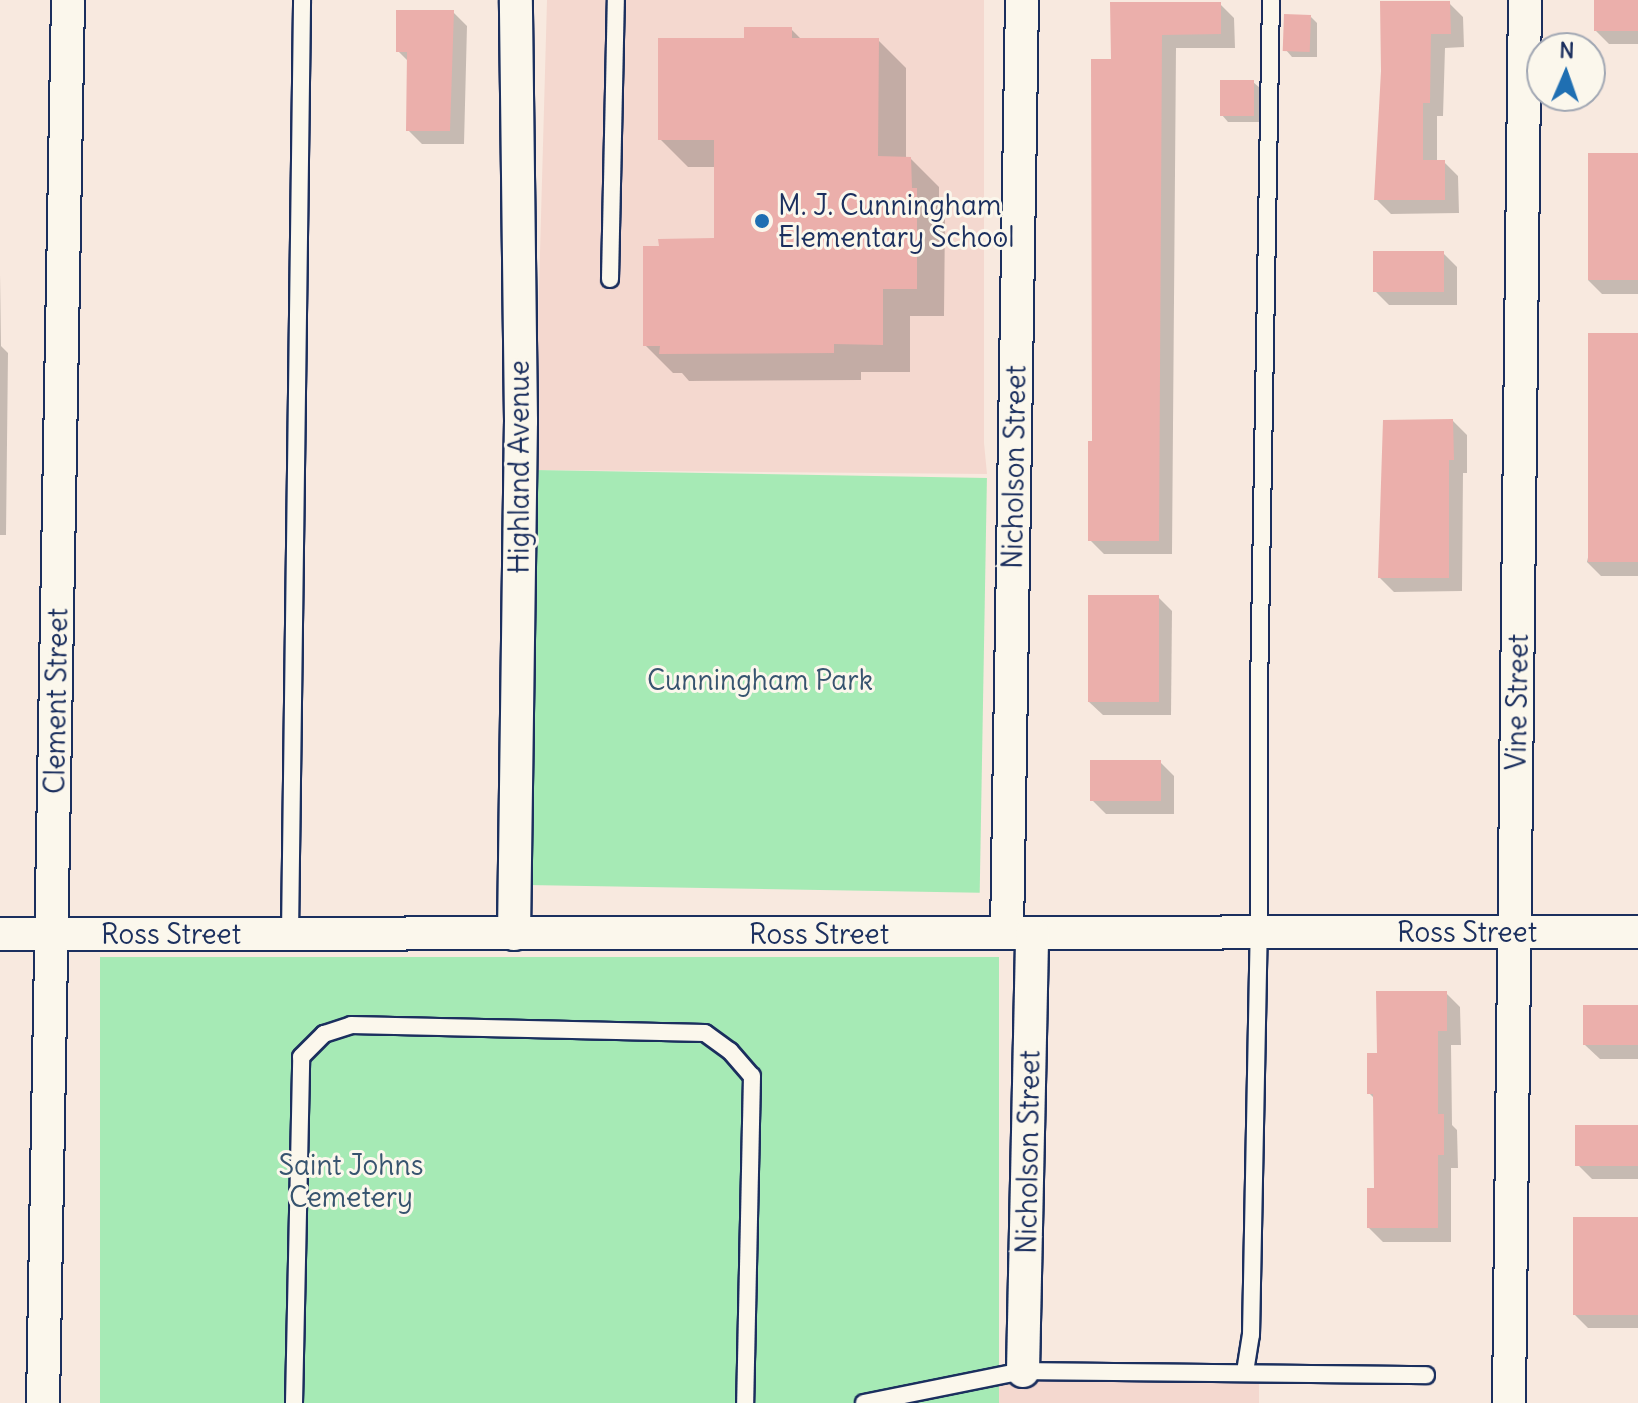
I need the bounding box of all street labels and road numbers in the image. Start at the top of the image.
street label: Highland Avenue [502,360,536,574]
street label: Nicholson Street [995,365,1033,569]
street label: Clement Street [38,608,74,794]
street label: Vine Street [1499,633,1535,771]
street label: Ross Street [1397,915,1537,949]
street label: Ross Street [101,917,241,951]
street label: Ross Street [749,917,889,951]
street label: Nicholson Street [1009,1050,1047,1254]

